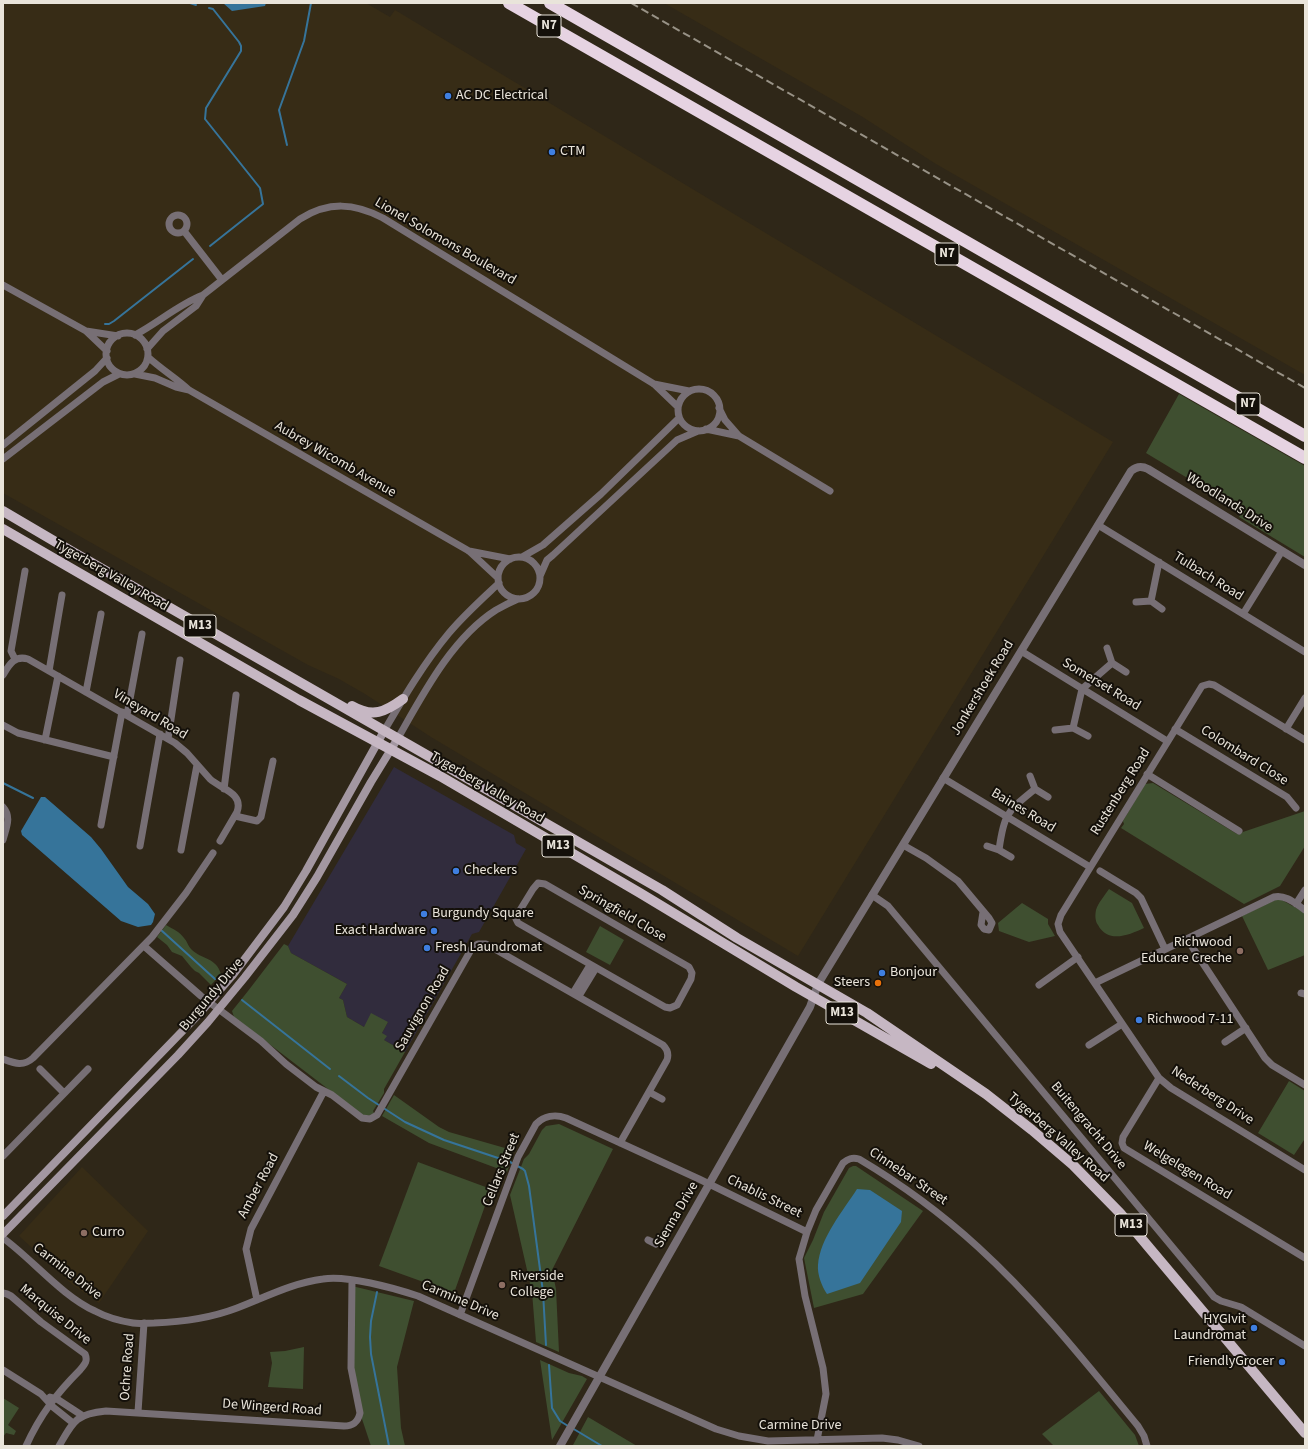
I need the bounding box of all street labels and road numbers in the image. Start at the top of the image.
road number: N7 [537,15,561,37]
street label: Lionel Solomons Boulevard [371,195,519,289]
road number: N7 [935,243,959,265]
road number: N7 [1236,393,1260,415]
street label: Aubrey Wicomb Avenue [271,418,399,502]
street label: Woodlands Drive [1183,470,1275,536]
street label: Tygerberg Valley Road [51,536,171,616]
street label: Tulbach Road [1170,549,1246,605]
road number: M13 [184,615,216,637]
street label: Jonkershoek Road [948,637,1018,739]
street label: Somerset Road [1059,655,1143,715]
street label: Vineyard Road [110,686,190,744]
street label: Colombard Close [1197,722,1291,790]
street label: Rustenberg Road [1087,745,1155,839]
street label: Tygerberg Valley Road [427,748,547,828]
street label: Baines Road [988,785,1058,837]
road number: M13 [542,835,574,857]
street label: Springfield Close [575,882,669,946]
street label: Burgundy Drive [177,955,247,1035]
street label: Sauvignon Road [392,964,454,1054]
road number: M13 [826,1002,858,1024]
street label: Nederberg Drive [1168,1063,1256,1129]
street label: Buitengracht Drive [1047,1079,1129,1173]
street label: Tygerberg Valley Road [1004,1089,1112,1187]
street label: Cellars Street [480,1131,524,1209]
street label: Welgelegen Road [1140,1138,1234,1204]
street label: Cinnebar Street [866,1145,950,1209]
street label: Amber Road [235,1150,283,1222]
street label: Chablis Street [724,1172,804,1222]
street label: Sienna Drive [651,1179,703,1251]
road number: M13 [1115,1214,1147,1236]
street label: Carmine Drive [29,1240,105,1304]
street label: Carmine Drive [419,1277,501,1325]
street label: Marquise Drive [16,1281,94,1349]
street label: Ochre Road [117,1333,139,1401]
street label: De Wingerd Road [222,1396,322,1420]
street label: Carmine Drive [759,1418,841,1434]

